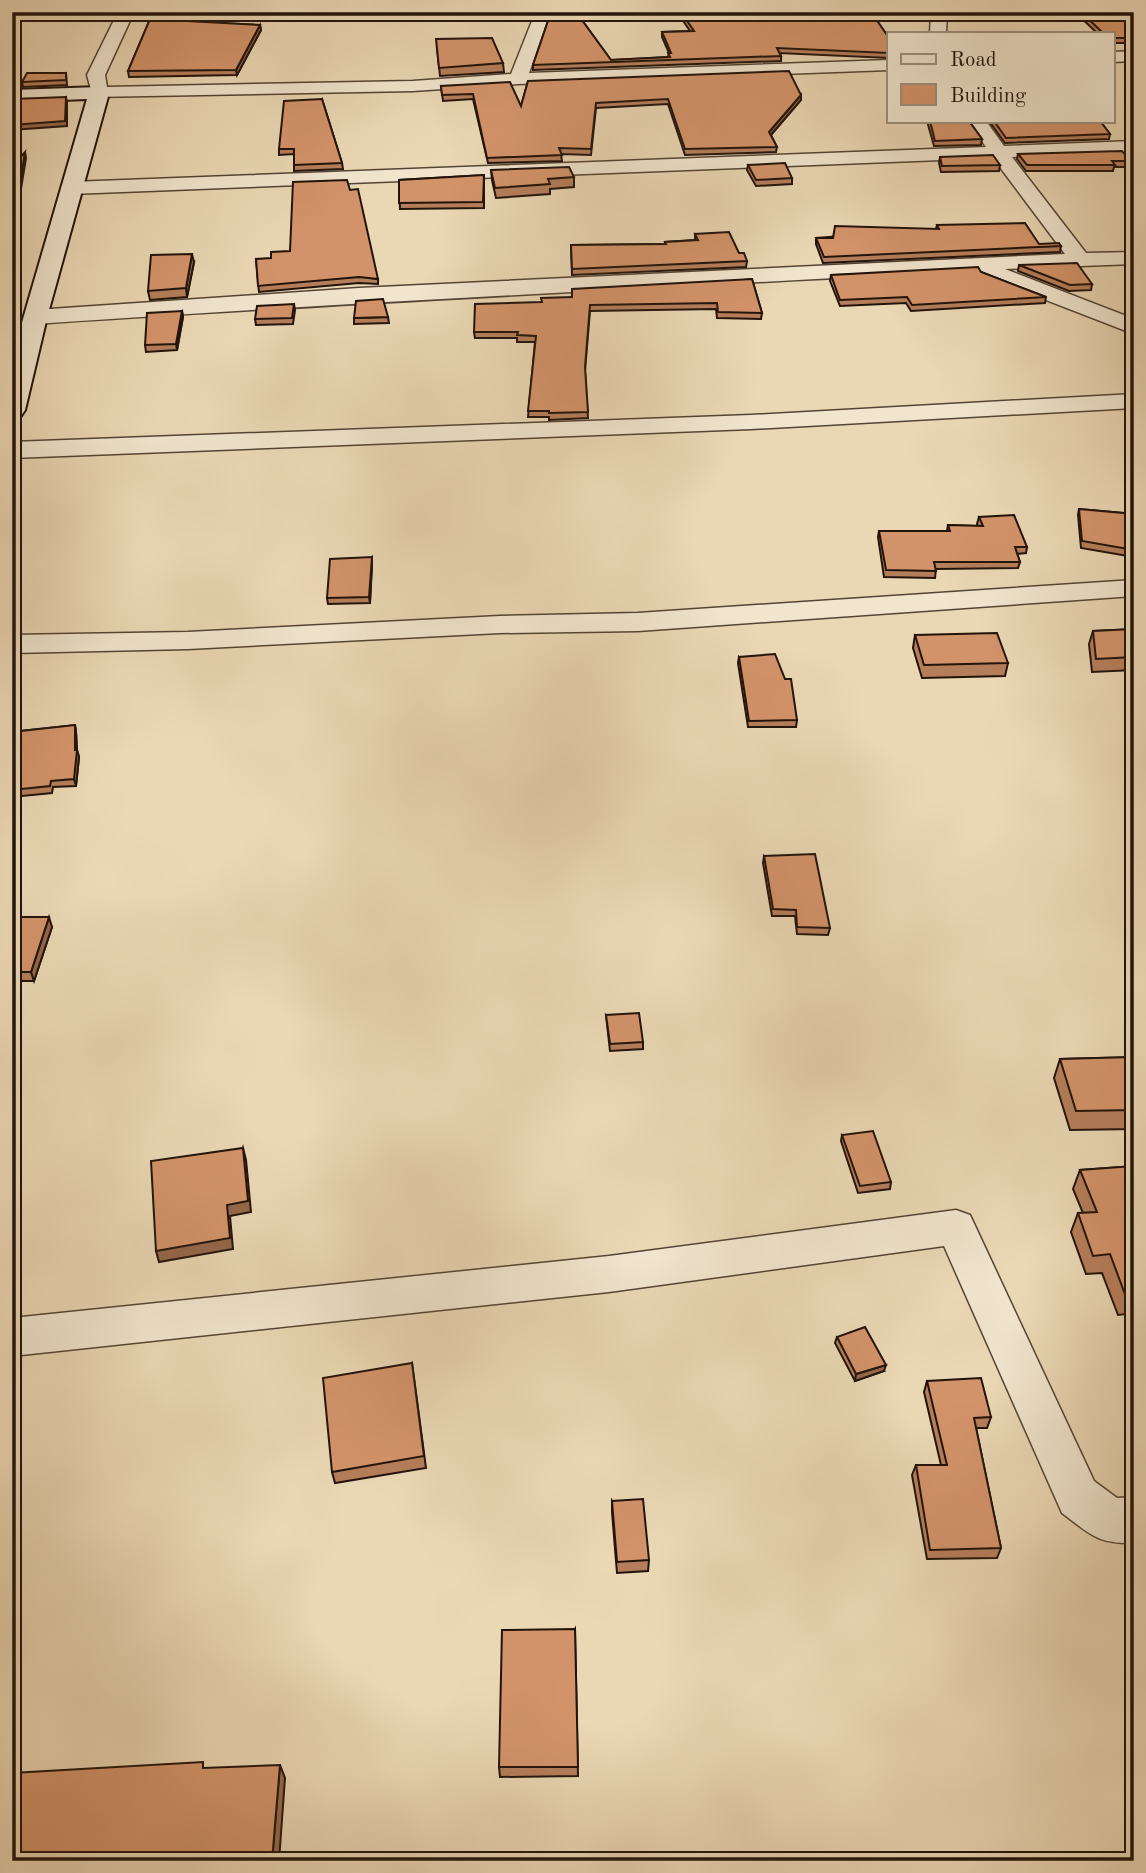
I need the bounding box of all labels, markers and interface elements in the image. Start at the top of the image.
legend [887,32,1114,122]
text: Road [950,50,997,71]
text: Building [950,86,1027,107]

